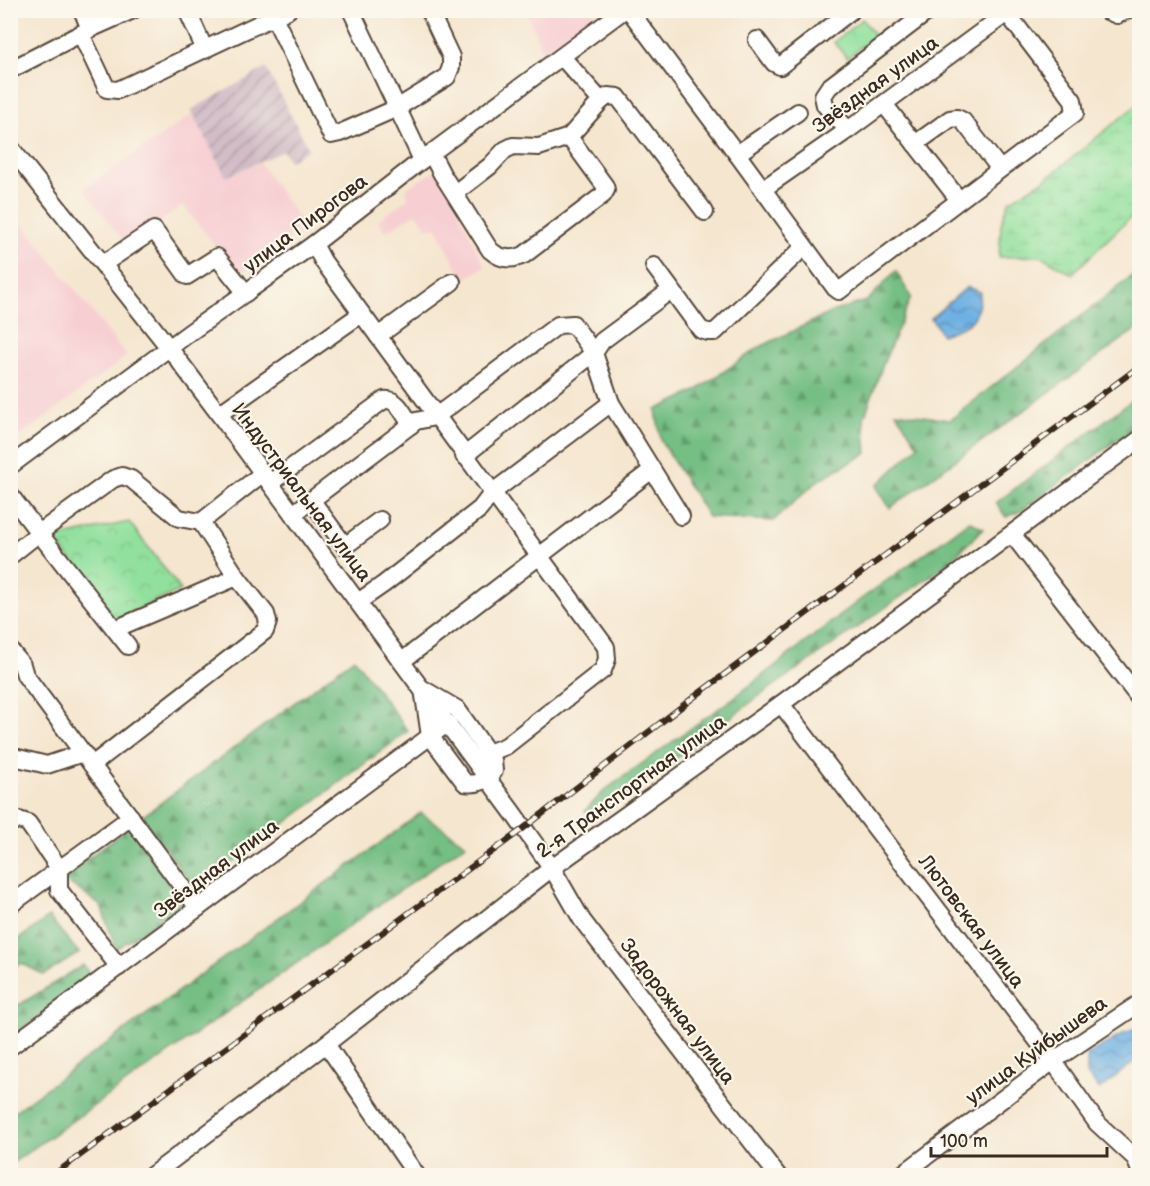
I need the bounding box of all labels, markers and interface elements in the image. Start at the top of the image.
street label: Звёздная улица [808,31,943,139]
street label: улица Пирогова [239,169,372,278]
street label: Индустриальная улица [226,399,376,587]
street label: 2-я Транспортная улица [532,710,731,864]
street label: Звёздная улица [150,814,284,924]
street label: Лютовская улица [913,849,1029,993]
street label: Задорожная улица [615,934,740,1089]
street label: улица Куйбышева [961,991,1112,1110]
scale bar [931,1120,1106,1158]
text: 100 m [940,1131,988,1152]

